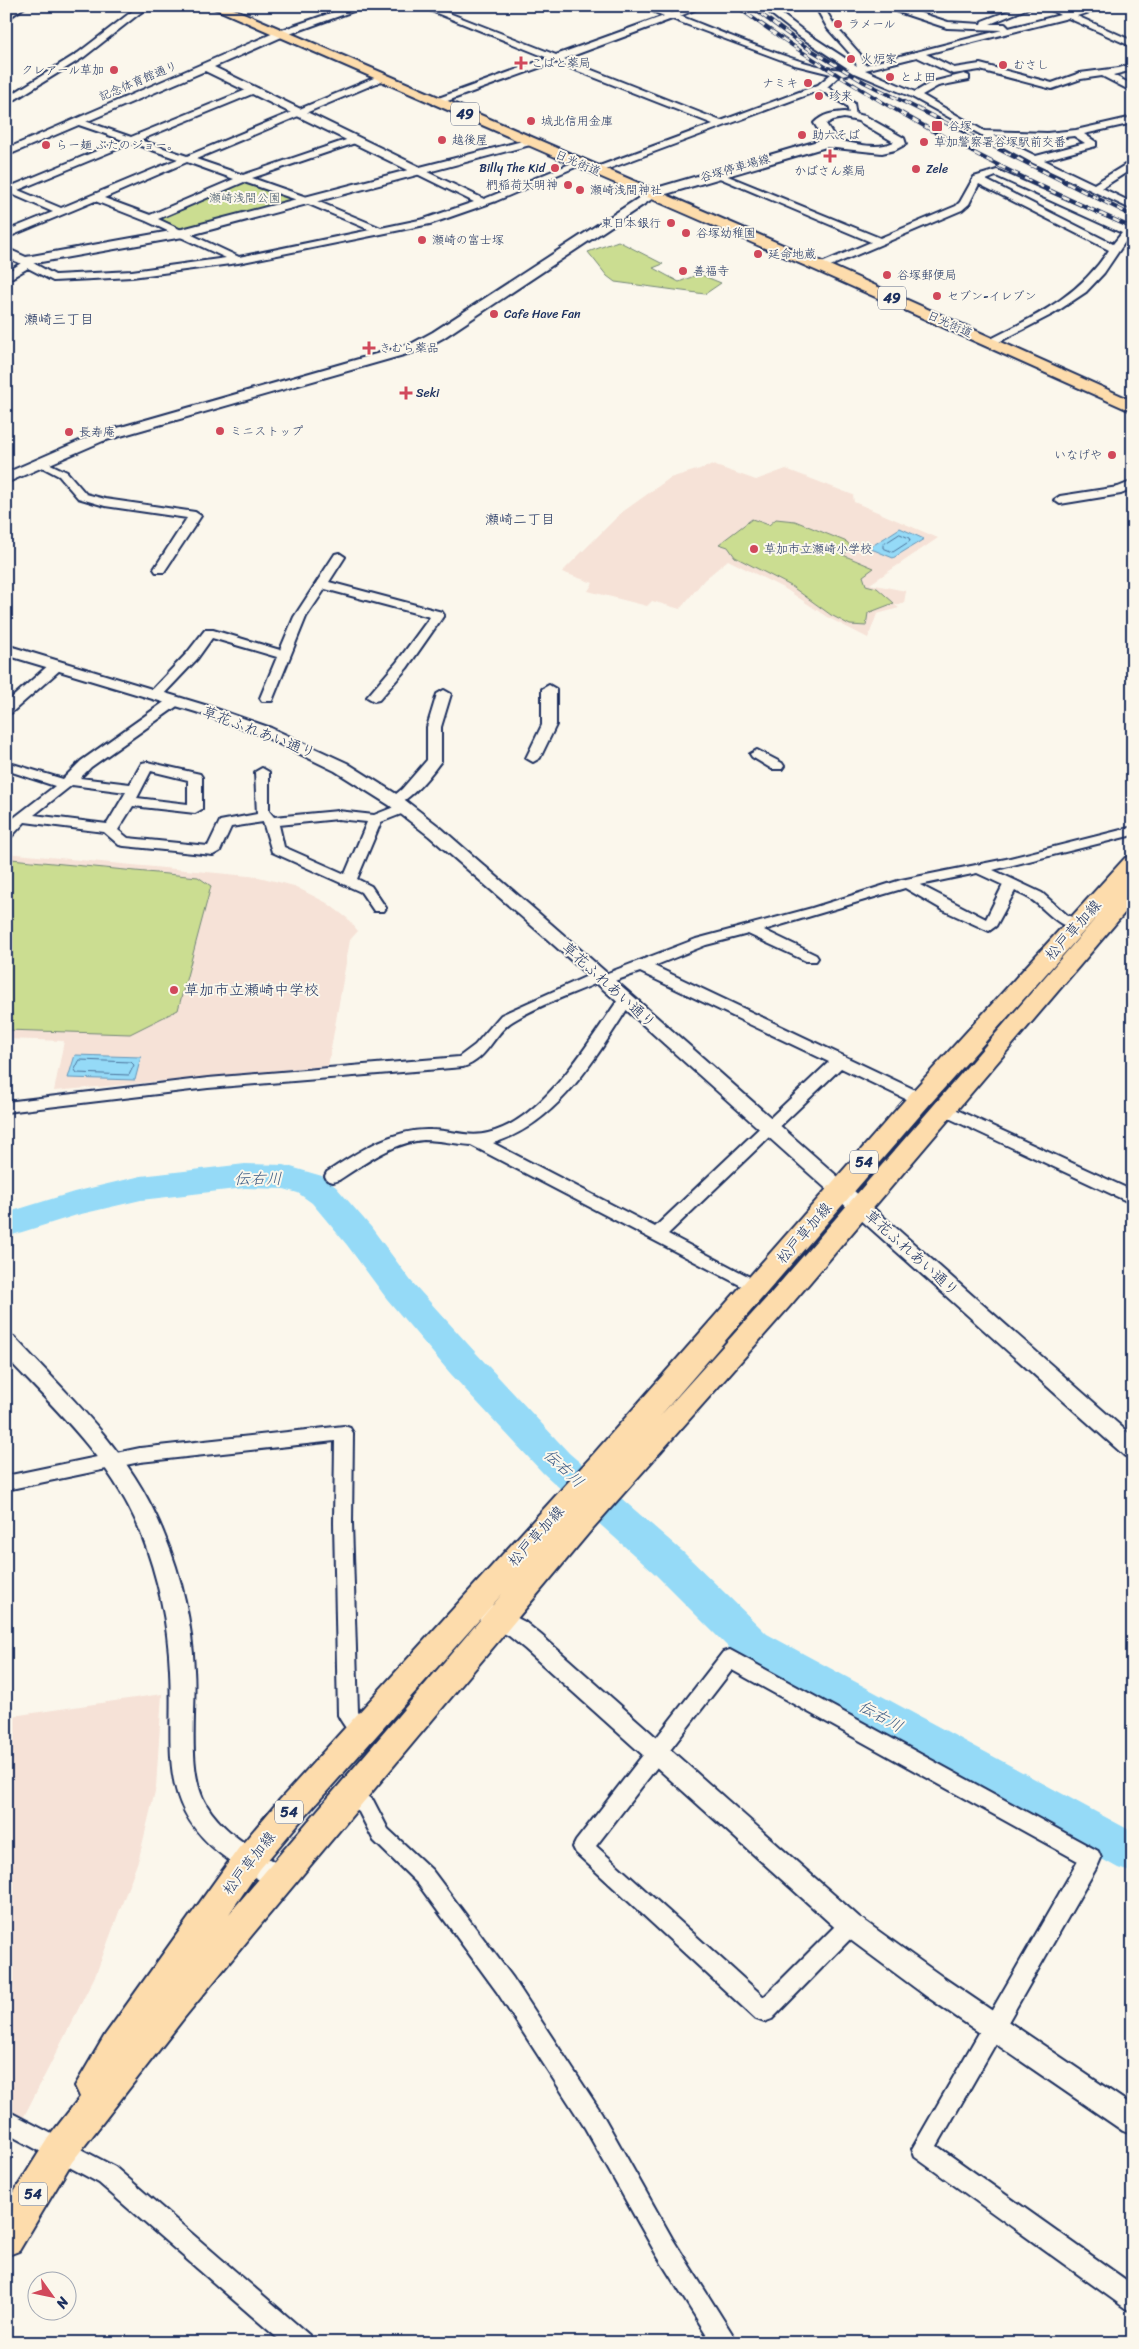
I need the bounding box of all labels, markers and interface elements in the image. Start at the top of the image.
place label: ラメール [848,13,895,35]
marker: ラメール [832,18,844,30]
place label: 火炉家 [861,48,897,70]
place label: こばと薬局 [531,52,591,74]
marker: 火炉家 [845,53,857,65]
street label: 記念体育館通り [95,54,181,108]
place label: むさし [1013,54,1049,76]
marker: こばと薬局 [515,57,527,69]
place label: クレアール草加 [21,59,104,81]
marker: むさし [997,59,1009,71]
marker: クレアール草加 [108,64,120,76]
place label: とよ田 [900,66,936,88]
marker: とよ田 [884,71,896,83]
place label: ナミキ [762,72,798,94]
marker: ナミキ [802,77,814,89]
place label: 珍来 [829,85,853,107]
marker: 珍来 [813,90,825,102]
road number: 49 [451,102,479,126]
place label: 城北信用金庫 [541,110,613,132]
marker: 城北信用金庫 [525,115,537,127]
place label: 谷塚 [948,115,972,137]
marker: 谷塚 [930,119,944,133]
place label: 助六そば [812,124,860,146]
place label: 越後屋 [452,129,488,151]
marker: 助六そば [796,129,808,141]
place label: 草加警察署谷塚駅前交番 [934,131,1066,153]
place label: らー麺 ぶたのジョー。 [56,134,179,156]
marker: 越後屋 [436,134,448,146]
marker: 草加警察署谷塚駅前交番 [918,136,930,148]
marker: らー麺 ぶたのジョー。 [40,139,52,151]
street label: 日光街道 [552,143,604,183]
street label: 谷塚停車場線 [697,148,773,188]
marker: かばさん薬局 [824,150,836,162]
place label: Billy The Kid [479,157,546,179]
place label: Zele [926,158,948,180]
place label: かばさん薬局 [794,160,866,182]
marker: Billy The Kid [549,162,561,174]
marker: Zele [910,163,922,175]
place label: 椚稲荷大明神 [486,174,558,196]
marker: 椚稲荷大明神 [562,179,574,191]
place label: 瀬崎浅間神社 [590,179,662,201]
marker: 瀬崎浅間神社 [574,184,586,196]
park label: 瀬崎浅間公園 [209,187,281,209]
place label: 東日本銀行 [601,212,661,234]
marker: 東日本銀行 [665,217,677,229]
place label: 谷塚幼稚園 [696,222,756,244]
marker: 谷塚幼稚園 [680,227,692,239]
place label: 瀬崎の富士塚 [432,229,504,251]
marker: 瀬崎の富士塚 [416,234,428,246]
place label: 延命地蔵 [768,243,816,265]
marker: 延命地蔵 [752,248,764,260]
place label: 善福寺 [693,260,729,282]
place label: 谷塚郵便局 [897,264,957,286]
marker: 善福寺 [677,265,689,277]
marker: 谷塚郵便局 [881,269,893,281]
place label: セブン-イレブン [947,285,1037,307]
road number: 49 [878,286,906,310]
marker: セブン-イレブン [931,290,943,302]
place label: Cafe Have Fan [504,303,581,325]
street label: 日光街道 [924,304,976,344]
district label: 瀬崎三丁目 [24,307,94,332]
marker: Cafe Have Fan [488,308,500,320]
place label: きむら薬品 [379,337,439,359]
marker: きむら薬品 [363,342,375,354]
place label: Seki [416,382,440,404]
marker: Seki [400,387,412,399]
place label: ミニストップ [230,420,303,442]
place label: 長寿庵 [79,421,115,443]
marker: ミニストップ [214,425,226,437]
marker: 長寿庵 [63,426,75,438]
place label: いなげや [1054,444,1102,466]
marker: いなげや [1106,449,1118,461]
district label: 瀬崎二丁目 [485,507,555,532]
place label: 草加市立瀬崎小学校 [764,538,872,560]
marker: 草加市立瀬崎小学校 [748,543,760,555]
street label: 草花ふれあい通り [198,698,320,766]
street label: 松戸草加線 [1038,893,1108,967]
street label: 草花ふれあい通り [556,935,662,1035]
place label: 草加市立瀬崎中学校 [184,977,319,1003]
marker: 草加市立瀬崎中学校 [168,984,180,996]
road number: 54 [850,1150,878,1174]
water label: 伝右川 [234,1164,282,1193]
street label: 松戸草加線 [770,1196,838,1270]
street label: 草花ふれあい通り [859,1203,965,1303]
water label: 伝右川 [537,1441,591,1495]
street label: 松戸草加線 [501,1499,571,1573]
water label: 伝右川 [853,1692,909,1740]
road number: 54 [275,1800,303,1824]
street label: 松戸草加線 [216,1825,282,1901]
road number: 54 [19,2182,47,2206]
north arrow [28,2272,78,2322]
text: N [49,2291,76,2314]

